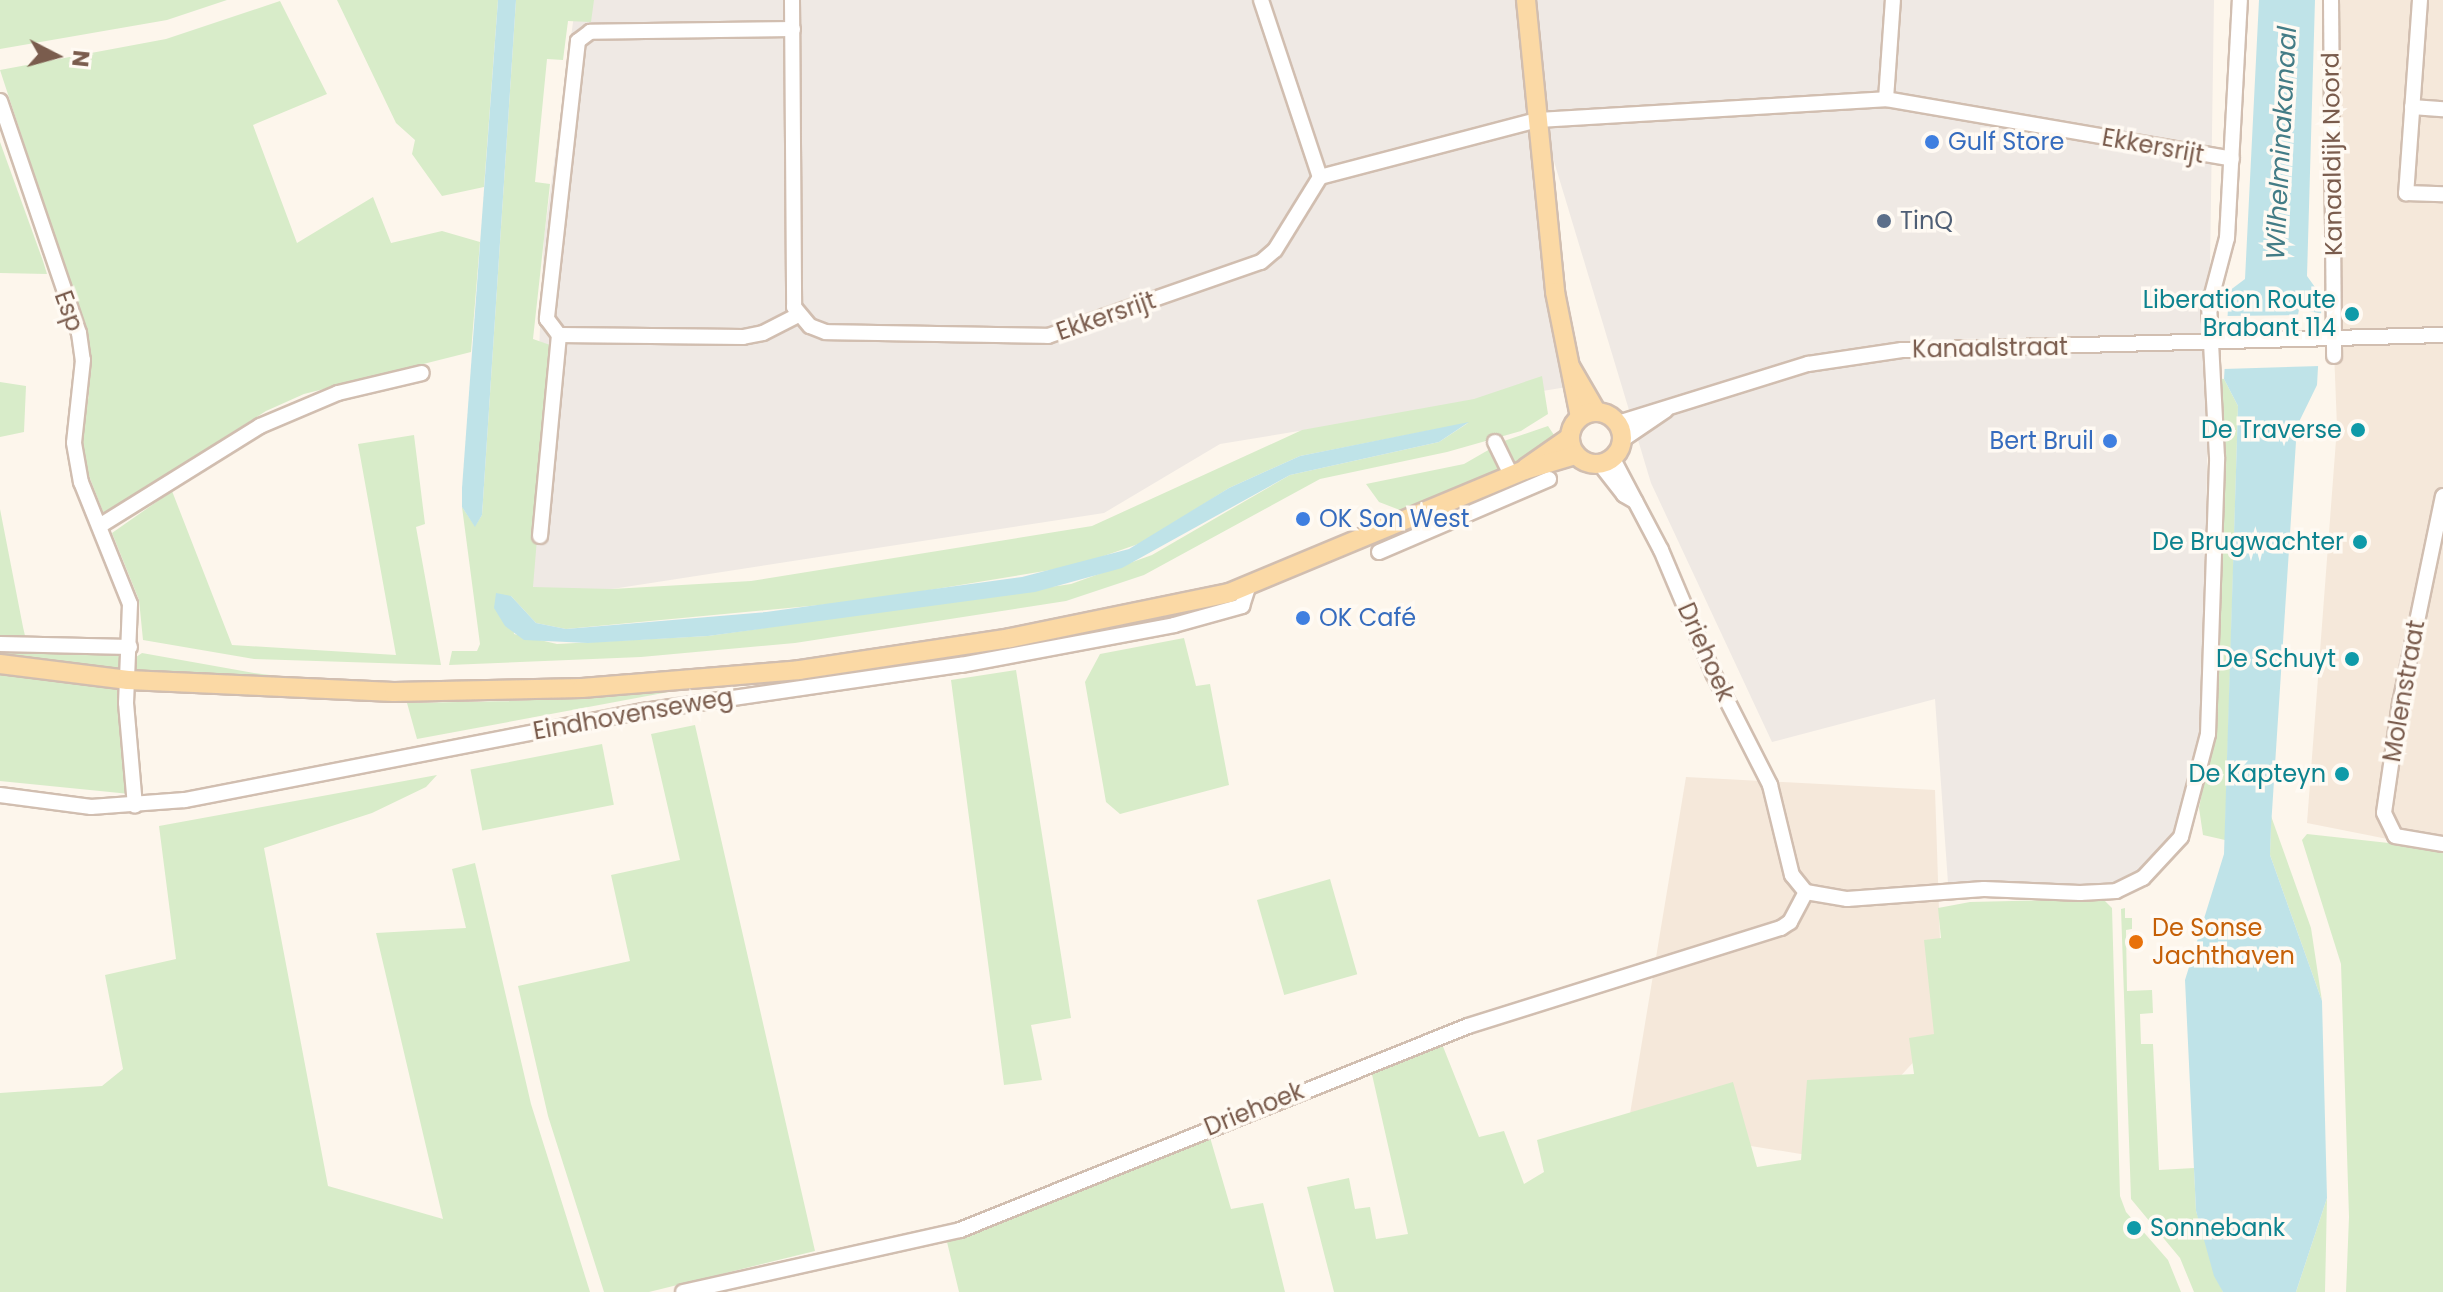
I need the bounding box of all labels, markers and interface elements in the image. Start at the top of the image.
north arrow [16,16,96,96]
water label: Wilhelminakanaal [2260,25,2304,261]
text: N [64,49,97,68]
street label: Kanaaldijk Noord [2316,52,2348,256]
street label: Ekkersrijt [2100,123,2206,169]
place label: Gulf Store [1948,128,2064,156]
marker: Gulf Store [1923,133,1941,151]
place label: TinQ [1900,207,1953,235]
marker: TinQ [1875,212,1893,230]
street label: Ekkersrijt [1053,286,1159,346]
place label: Liberation Route Brabant 114 [2143,286,2336,342]
street label: Esp [48,287,90,335]
marker: Liberation Route Brabant 114 [2343,305,2361,323]
street label: Kanaalstraat [1912,332,2068,364]
place label: De Traverse [2201,416,2342,444]
marker: De Traverse [2349,421,2367,439]
place label: Bert Bruil [1989,427,2094,455]
marker: Bert Bruil [2101,432,2119,450]
place label: OK Son West [1319,505,1469,533]
marker: OK Son West [1294,510,1312,528]
place label: De Brugwachter [2152,528,2344,556]
marker: De Brugwachter [2351,533,2369,551]
street label: Driehoek [1672,598,1740,706]
place label: OK Café [1319,604,1416,632]
marker: OK Café [1294,609,1312,627]
street label: Molenstraat [2377,618,2431,764]
place label: De Schuyt [2216,645,2336,673]
marker: De Schuyt [2343,650,2361,668]
street label: Eindhovenseweg [531,682,735,746]
place label: De Kapteyn [2188,760,2326,788]
marker: De Kapteyn [2333,765,2351,783]
place label: De Sonse Jachthaven [2152,914,2295,970]
marker: De Sonse Jachthaven [2127,933,2145,951]
street label: Driehoek [1200,1076,1308,1142]
place label: Sonnebank [2150,1214,2285,1242]
marker: Sonnebank [2125,1219,2143,1237]

